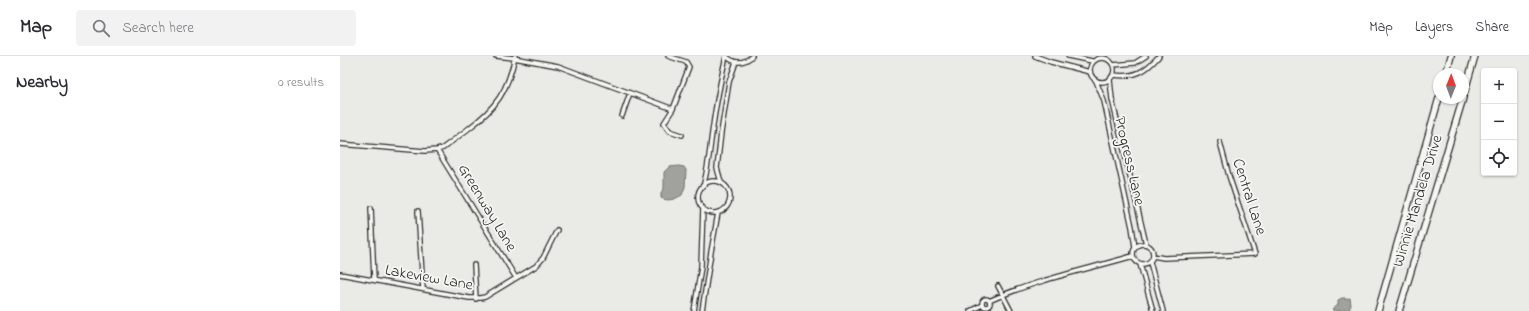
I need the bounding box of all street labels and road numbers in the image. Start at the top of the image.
street label: Progress Lane [1107,114,1151,209]
street label: Winnie Mandela Drive [1386,131,1450,270]
street label: Central Lane [1225,156,1273,239]
street label: Greenway Lane [451,159,523,257]
street label: Lakeview Lane [383,258,476,298]

